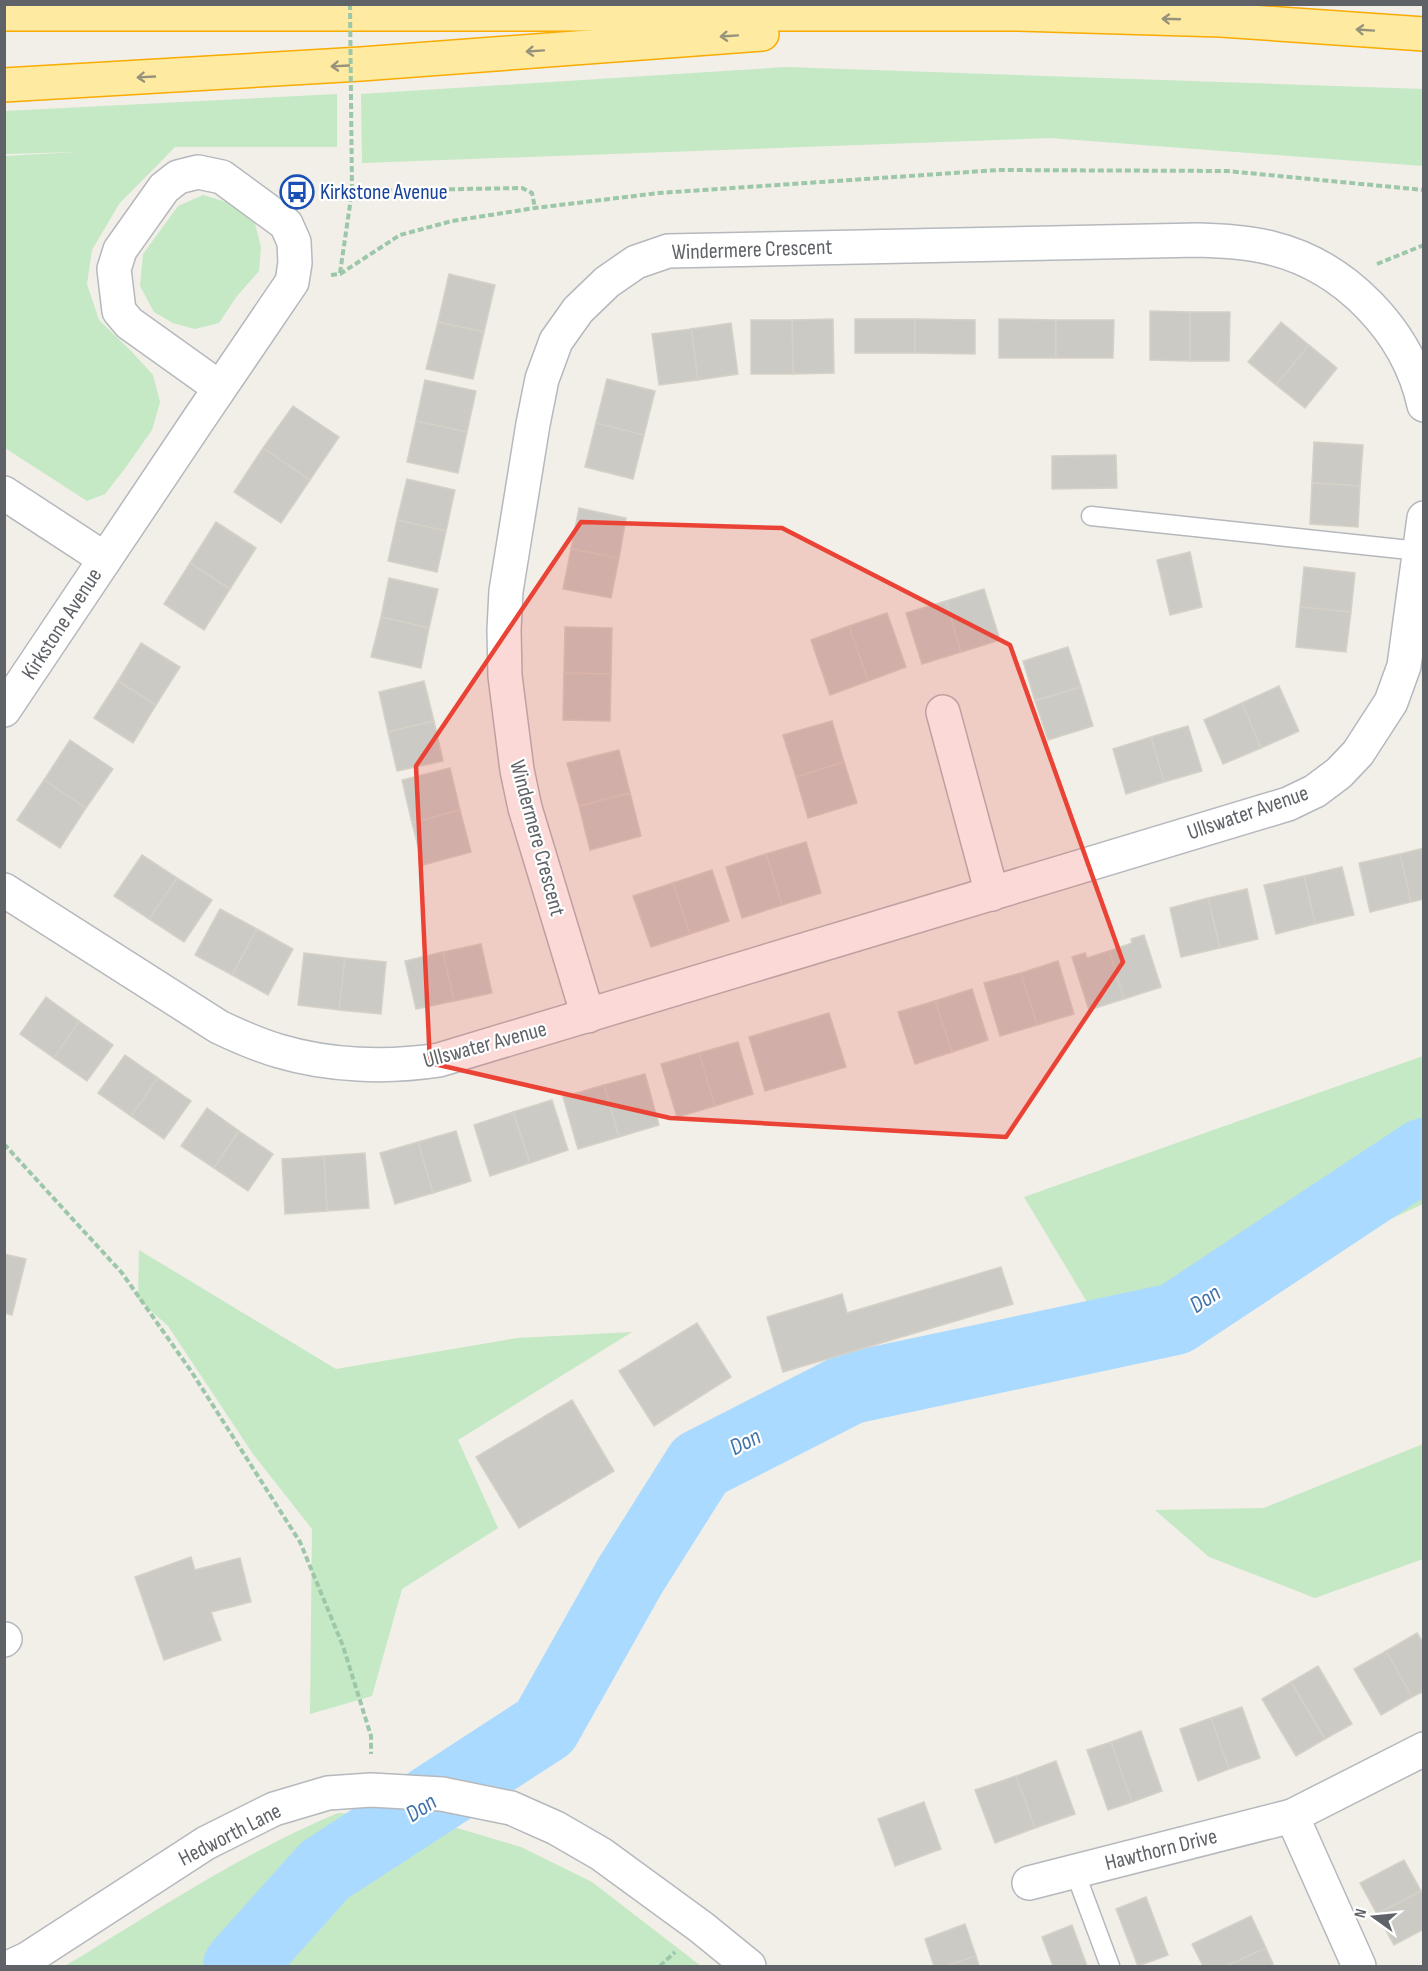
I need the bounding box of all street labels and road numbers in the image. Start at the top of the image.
street label: Windermere Crescent [671,234,833,266]
street label: Kirkstone Avenue [16,563,108,685]
street label: Windermere Crescent [503,757,571,919]
street label: Ullswater Avenue [1184,780,1312,846]
street label: Ullswater Avenue [420,1016,550,1074]
street label: Hedworth Lane [174,1798,286,1872]
street label: Hawthorn Drive [1102,1823,1220,1877]

